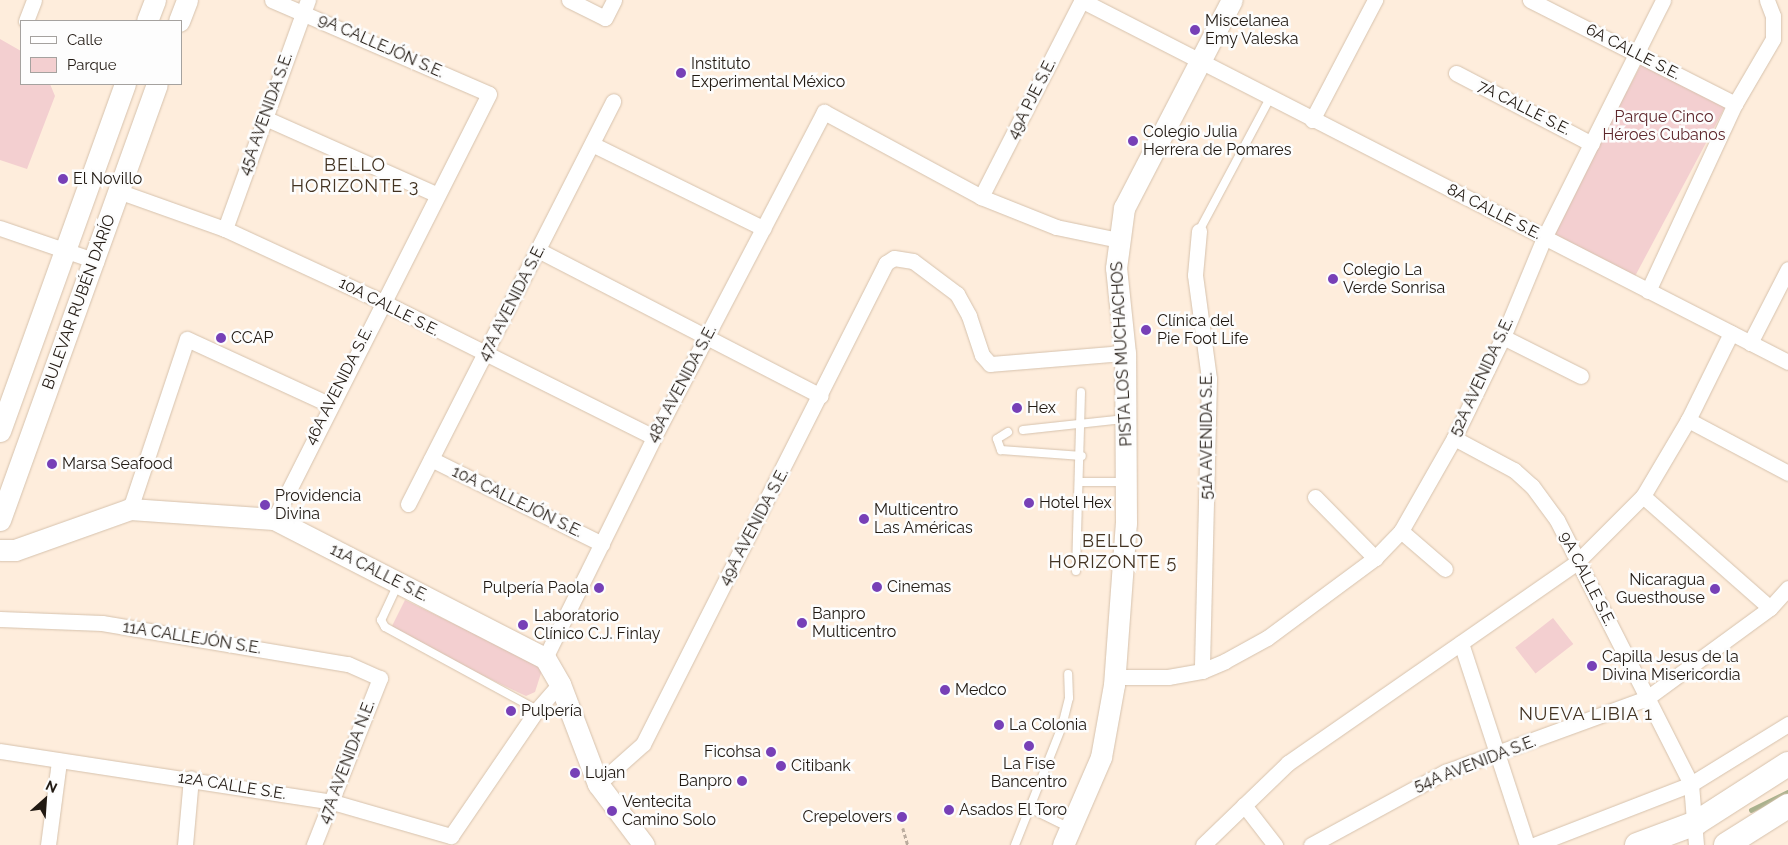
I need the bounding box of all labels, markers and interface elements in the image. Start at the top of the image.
street label: 9A CALLEJÓN S.E. [315,10,447,82]
place label: Miscelanea Emy Valeska [1205,11,1299,49]
legend [20,20,182,85]
street label: 6A CALLE S.E. [1582,20,1684,84]
marker: Miscelanea Emy Valeska [1189,24,1201,36]
text: Calle [67,31,102,49]
street label: 45A AVENIDA S.E. [235,49,297,179]
place label: Instituto Experimental México [691,54,846,92]
street label: 49A PJE S.E. [1003,55,1061,143]
text: Parque [67,56,116,74]
marker: Instituto Experimental México [675,67,687,79]
street label: 7A CALLE S.E. [1474,76,1574,140]
park label: Parque Cinco Héroes Cubanos [1603,107,1725,145]
place label: Colegio Julia Herrera de Pomares [1143,122,1291,160]
marker: Colegio Julia Herrera de Pomares [1127,135,1139,147]
district label: BELLO HORIZONTE 3 [289,155,421,198]
place label: El Novillo [73,169,143,189]
marker: El Novillo [57,173,69,185]
street label: 8A CALLE S.E. [1443,180,1545,244]
street label: BULEVAR RUBÉN DARÍO [38,212,120,392]
street label: 47A AVENIDA S.E. [474,241,550,365]
place label: Colegio La Verde Sonrisa [1343,260,1445,298]
street label: PISTA LOS MUCHACHOS [1108,261,1136,447]
street label: 10A CALLE S.E. [335,273,443,341]
marker: Colegio La Verde Sonrisa [1327,273,1339,285]
place label: Clínica del Pie Foot Life [1157,311,1248,349]
street label: 52A AVENIDA S.E. [1446,314,1518,440]
street label: 48A AVENIDA S.E. [643,322,721,446]
street label: 46A AVENIDA S.E. [301,323,377,449]
marker: Clínica del Pie Foot Life [1139,323,1153,337]
place label: CCAP [231,328,273,348]
marker: CCAP [215,332,227,344]
street label: 51A AVENIDA S.E. [1197,372,1217,500]
place label: Hex [1027,398,1056,418]
marker: Hex [1011,402,1023,414]
place label: Marsa Seafood [62,454,173,474]
marker: Marsa Seafood [46,458,58,470]
street label: 10A CALLEJÓN S.E. [449,462,585,542]
street label: 49A AVENIDA S.E. [715,465,793,589]
place label: Providencia Divina [275,486,361,524]
place label: Hotel Hex [1039,493,1112,513]
marker: Hotel Hex [1023,497,1035,509]
marker: Providencia Divina [259,499,271,511]
place label: Multicentro Las Américas [874,500,973,538]
marker: Multicentro Las Américas [858,513,870,525]
street label: 9A CALLE S.E. [1555,528,1619,630]
district label: BELLO HORIZONTE 5 [1047,531,1179,574]
street label: 11A CALLE S.E. [326,540,432,606]
place label: Nicaragua Guesthouse [1616,570,1705,608]
place label: Cinemas [887,577,951,597]
place label: Pulpería Paola [483,578,589,598]
marker: Cinemas [871,581,883,593]
marker: Pulpería Paola [593,582,605,594]
marker: Nicaragua Guesthouse [1709,583,1721,595]
place label: Banpro Multicentro [812,604,896,642]
place label: Laboratorio Clínico C.J. Finlay [534,606,660,644]
marker: Banpro Multicentro [796,617,808,629]
street label: 11A CALLEJÓN S.E. [121,618,263,658]
marker: Laboratorio Clínico C.J. Finlay [516,618,530,632]
place label: Capilla Jesus de la Divina Misericordia [1602,647,1741,685]
marker: Capilla Jesus de la Divina Misericordia [1586,660,1598,672]
place label: Medco [955,680,1006,700]
marker: Medco [939,684,951,696]
street label: 47A AVENIDA N.E. [314,697,380,827]
place label: Pulpería [521,701,582,721]
district label: NUEVA LIBIA 1 [1517,703,1655,725]
marker: Pulpería [505,705,517,717]
place label: La Colonia [1009,715,1087,735]
marker: La Colonia [993,719,1005,731]
street label: 54A AVENIDA S.E. [1411,732,1539,796]
marker: La Fise Bancentro [1023,740,1035,752]
place label: Ficohsa [704,742,761,762]
marker: Ficohsa [765,746,777,758]
place label: La Fise Bancentro [991,754,1067,792]
place label: Citibank [791,756,851,776]
marker: Citibank [775,760,787,772]
place label: Lujan [585,763,625,783]
marker: Lujan [569,767,581,779]
street label: 12A CALLE S.E. [176,768,288,804]
place label: Banpro [679,771,732,791]
north arrow [20,775,70,825]
marker: Banpro [736,775,748,787]
text: N [43,777,60,796]
place label: Ventecita Camino Solo [622,792,716,830]
place label: Asados El Toro [959,800,1068,820]
marker: Asados El Toro [943,804,955,816]
marker: Ventecita Camino Solo [606,805,618,817]
place label: Crepelovers [802,807,892,827]
marker: Crepelovers [896,811,908,823]

